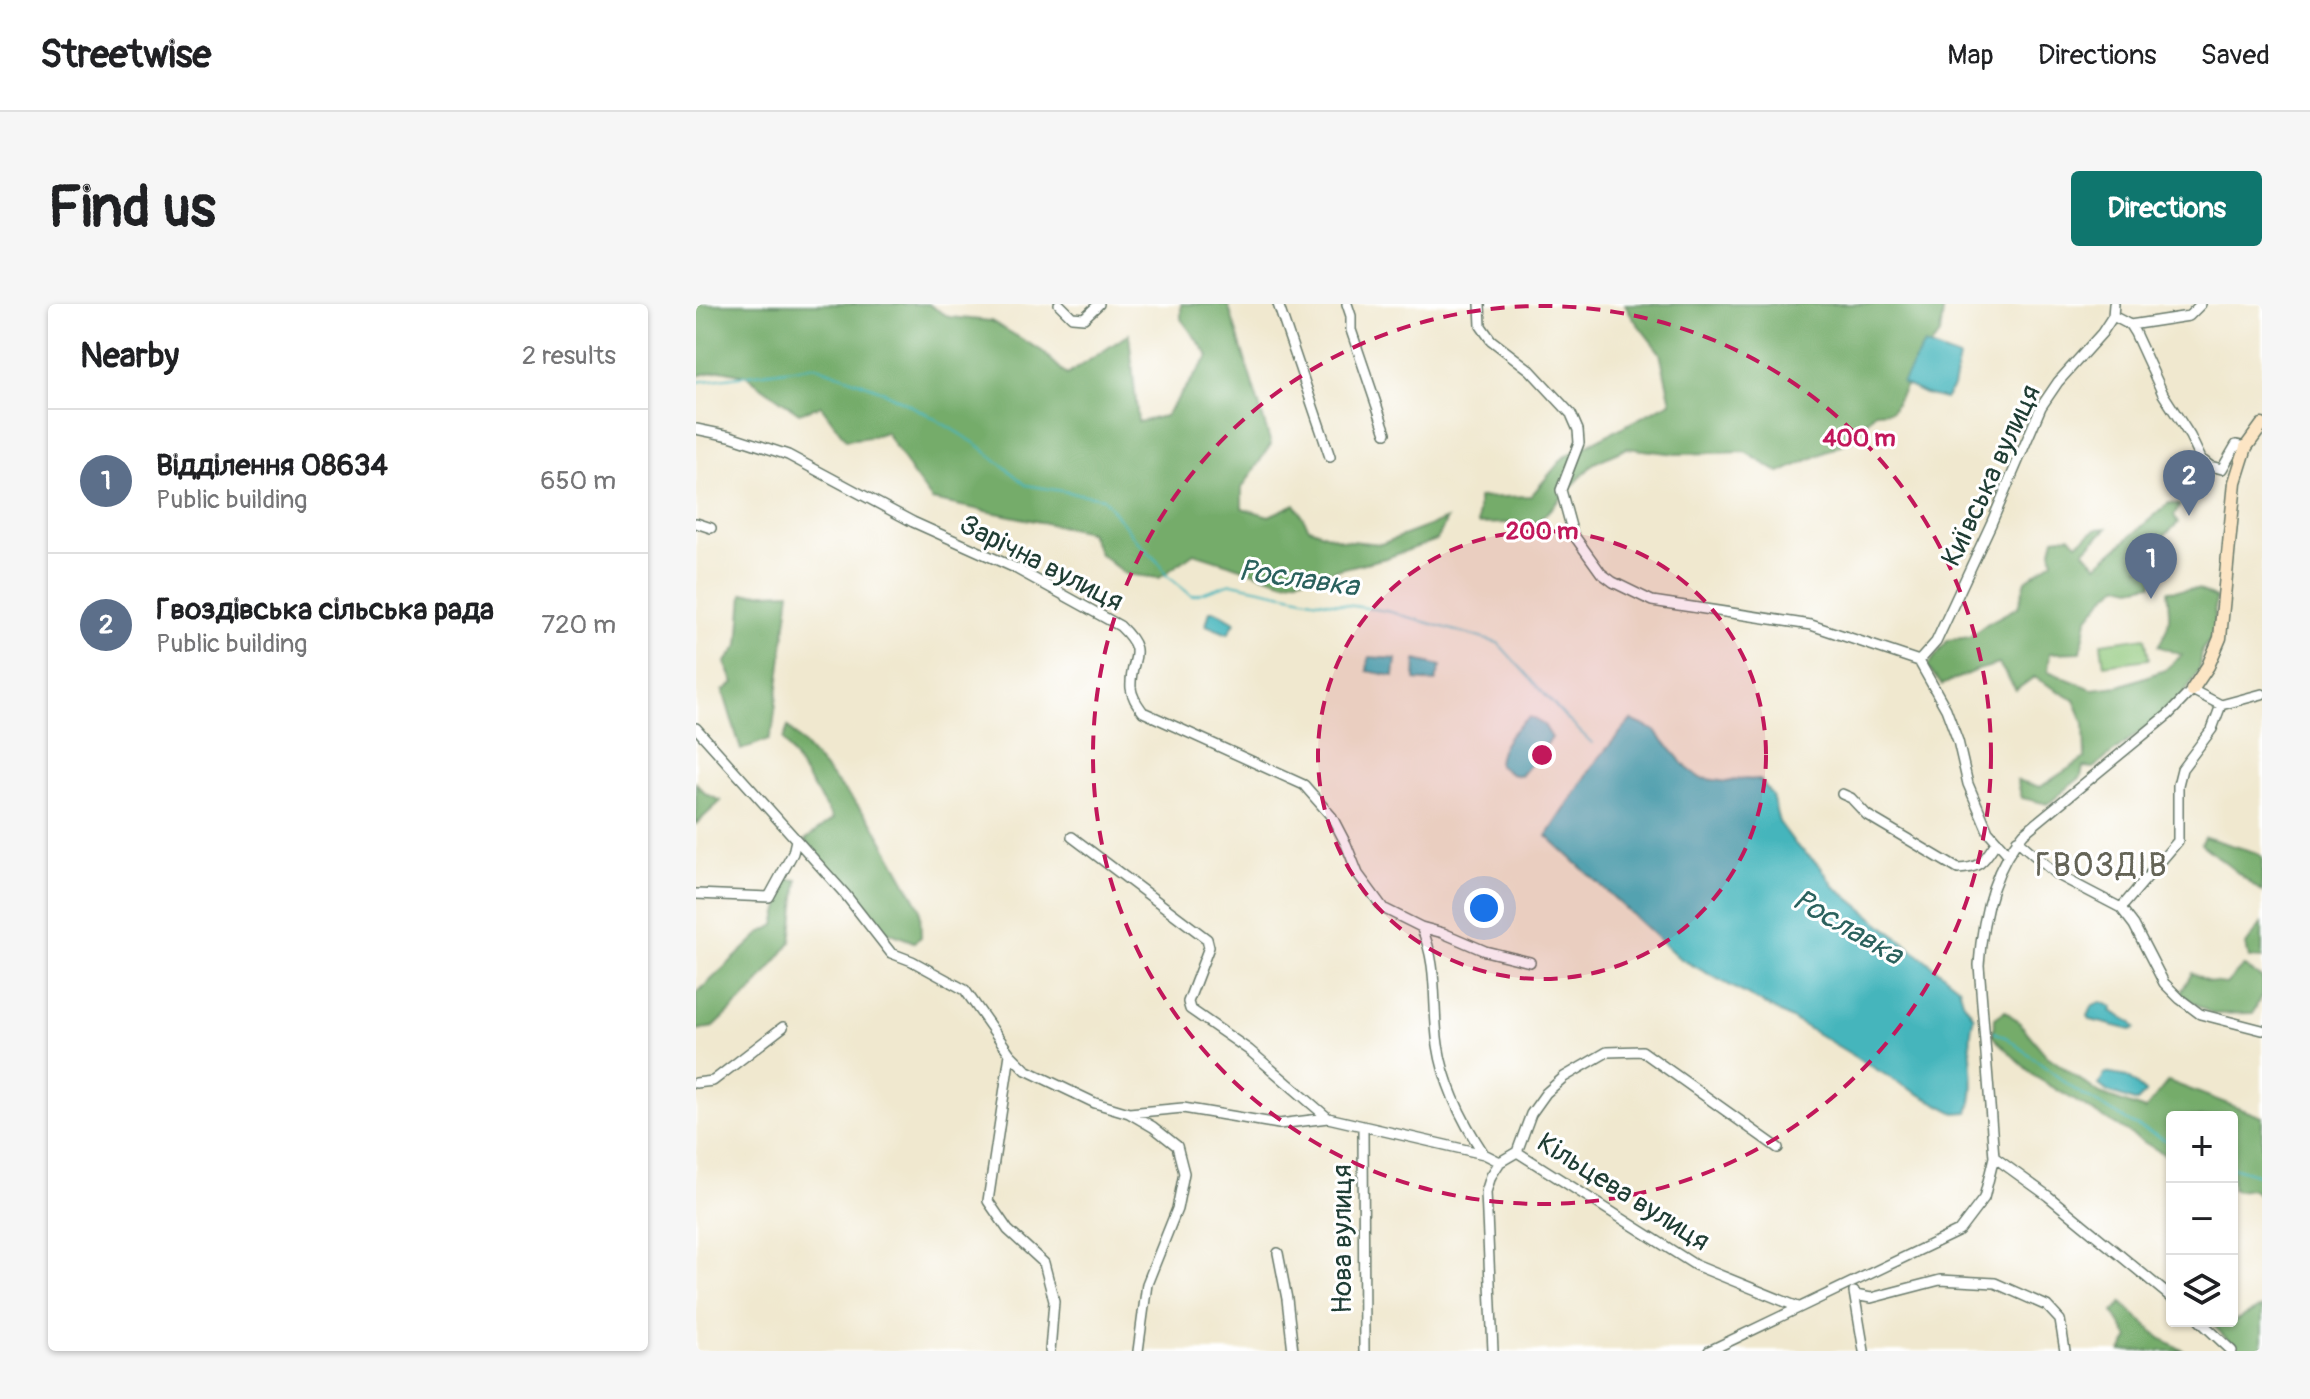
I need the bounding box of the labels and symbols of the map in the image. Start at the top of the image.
street label: Київська вулиця [1934,379,2049,572]
text: 400 m [1822,424,1896,453]
pin: 2 [2163,450,2215,516]
street label: Зарічна вулиця [954,507,1129,620]
text: 200 m [1506,517,1578,546]
pin: 1 [2125,533,2177,599]
water label: Рославка [1237,552,1363,605]
centre of rings [1528,741,1556,769]
district label: ГВОЗДІВ [2035,846,2169,886]
water label: Рославка [1786,881,1911,975]
your location [1464,888,1504,928]
street label: Кільцева вулиця [1531,1125,1716,1259]
street label: Нова вулиця [1325,1164,1360,1314]

